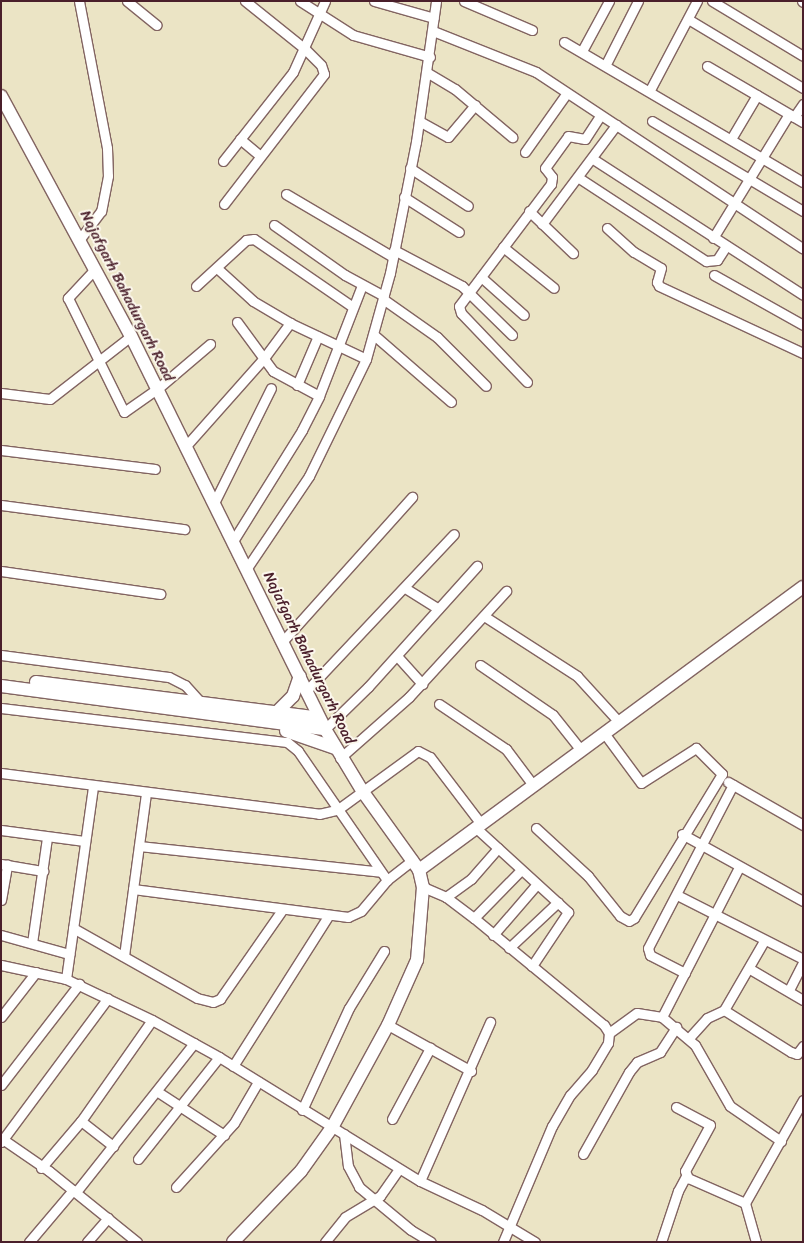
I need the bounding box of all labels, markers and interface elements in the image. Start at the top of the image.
street label: Najafgarh Bahadurgarh Road [76,207,178,385]
street label: Najafgarh Bahadurgarh Road [259,569,359,747]

